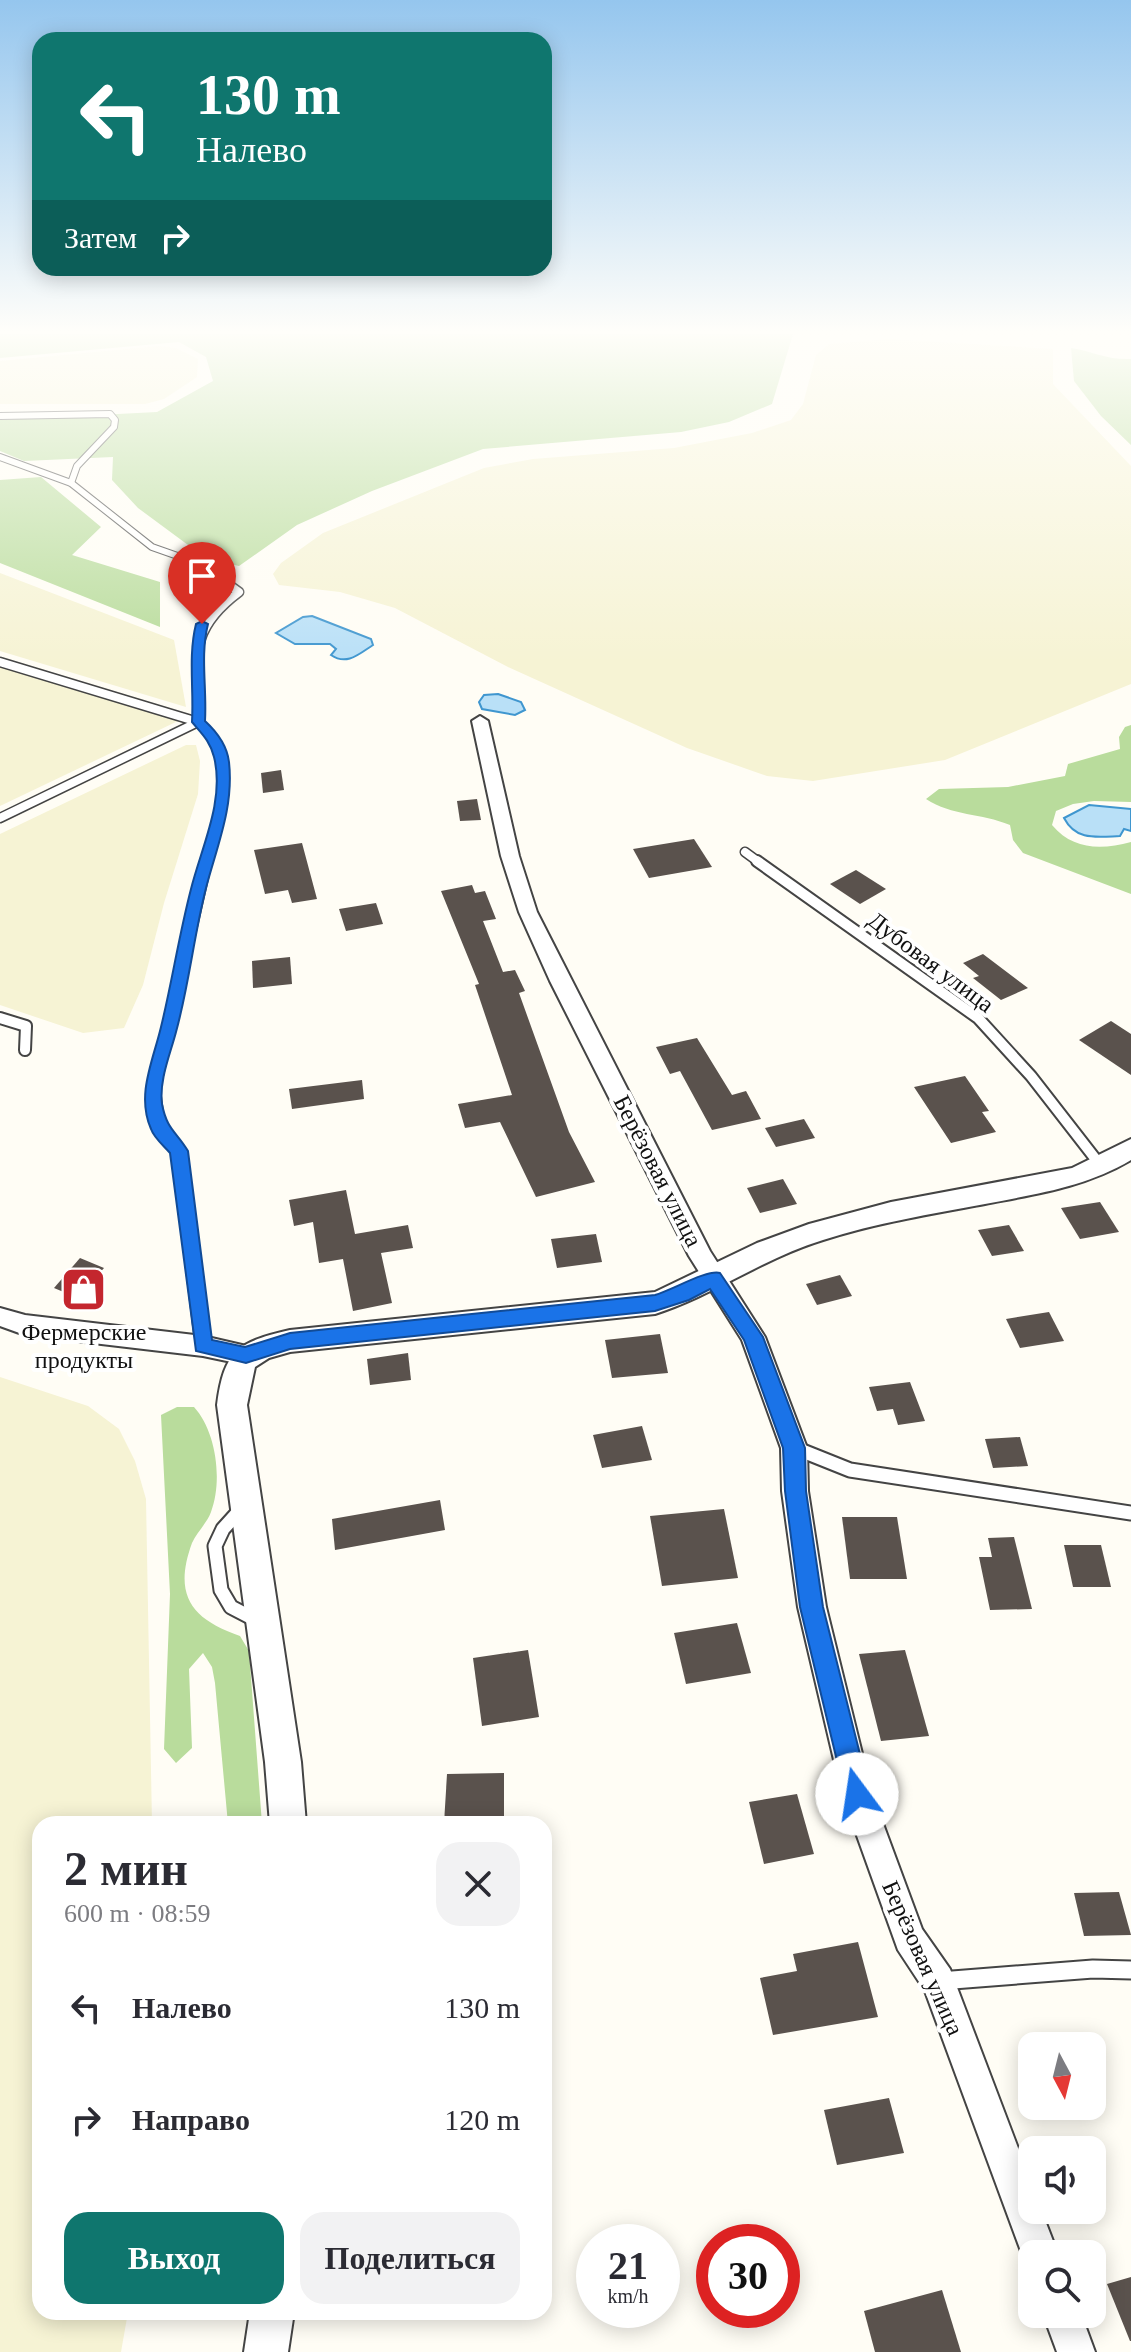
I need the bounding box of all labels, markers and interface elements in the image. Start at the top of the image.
icon: left [64,64,168,168]
text: 130 m [196,64,341,126]
text: Налево [196,130,307,170]
icon: right [153,216,197,260]
text: Затем [64,221,137,254]
pin [168,542,236,624]
icon: arrive [180,554,224,598]
street label: Дубовая улица [863,906,999,1018]
street label: Берёзовая улица [609,1091,708,1251]
shop icon: Фермерские продукты [60,1266,108,1314]
place label: Фермерские продукты [22,1319,146,1373]
position arrow [815,1752,899,1836]
text: 2 мин [64,1842,188,1895]
button: close [436,1842,520,1926]
street label: Берёзовая улица [877,1877,969,2040]
text: 600 m · 08:59 [64,1899,211,1928]
icon: left [64,1986,108,2030]
text: Налево [132,1991,232,2024]
text: 130 m [444,1991,520,2024]
north arrow [1018,2032,1106,2120]
map controls [1018,2032,1106,2328]
icon: right [64,2098,108,2142]
text: Направо [132,2103,250,2136]
text: 120 m [444,2103,520,2136]
button: sound [1018,2136,1106,2224]
button: Выход [64,2212,284,2304]
button: Поделиться [300,2212,520,2304]
speed limit sign: 30 [696,2224,800,2328]
button: search [1018,2240,1106,2328]
text: 21 [608,2243,648,2288]
text: km/h [607,2285,649,2307]

